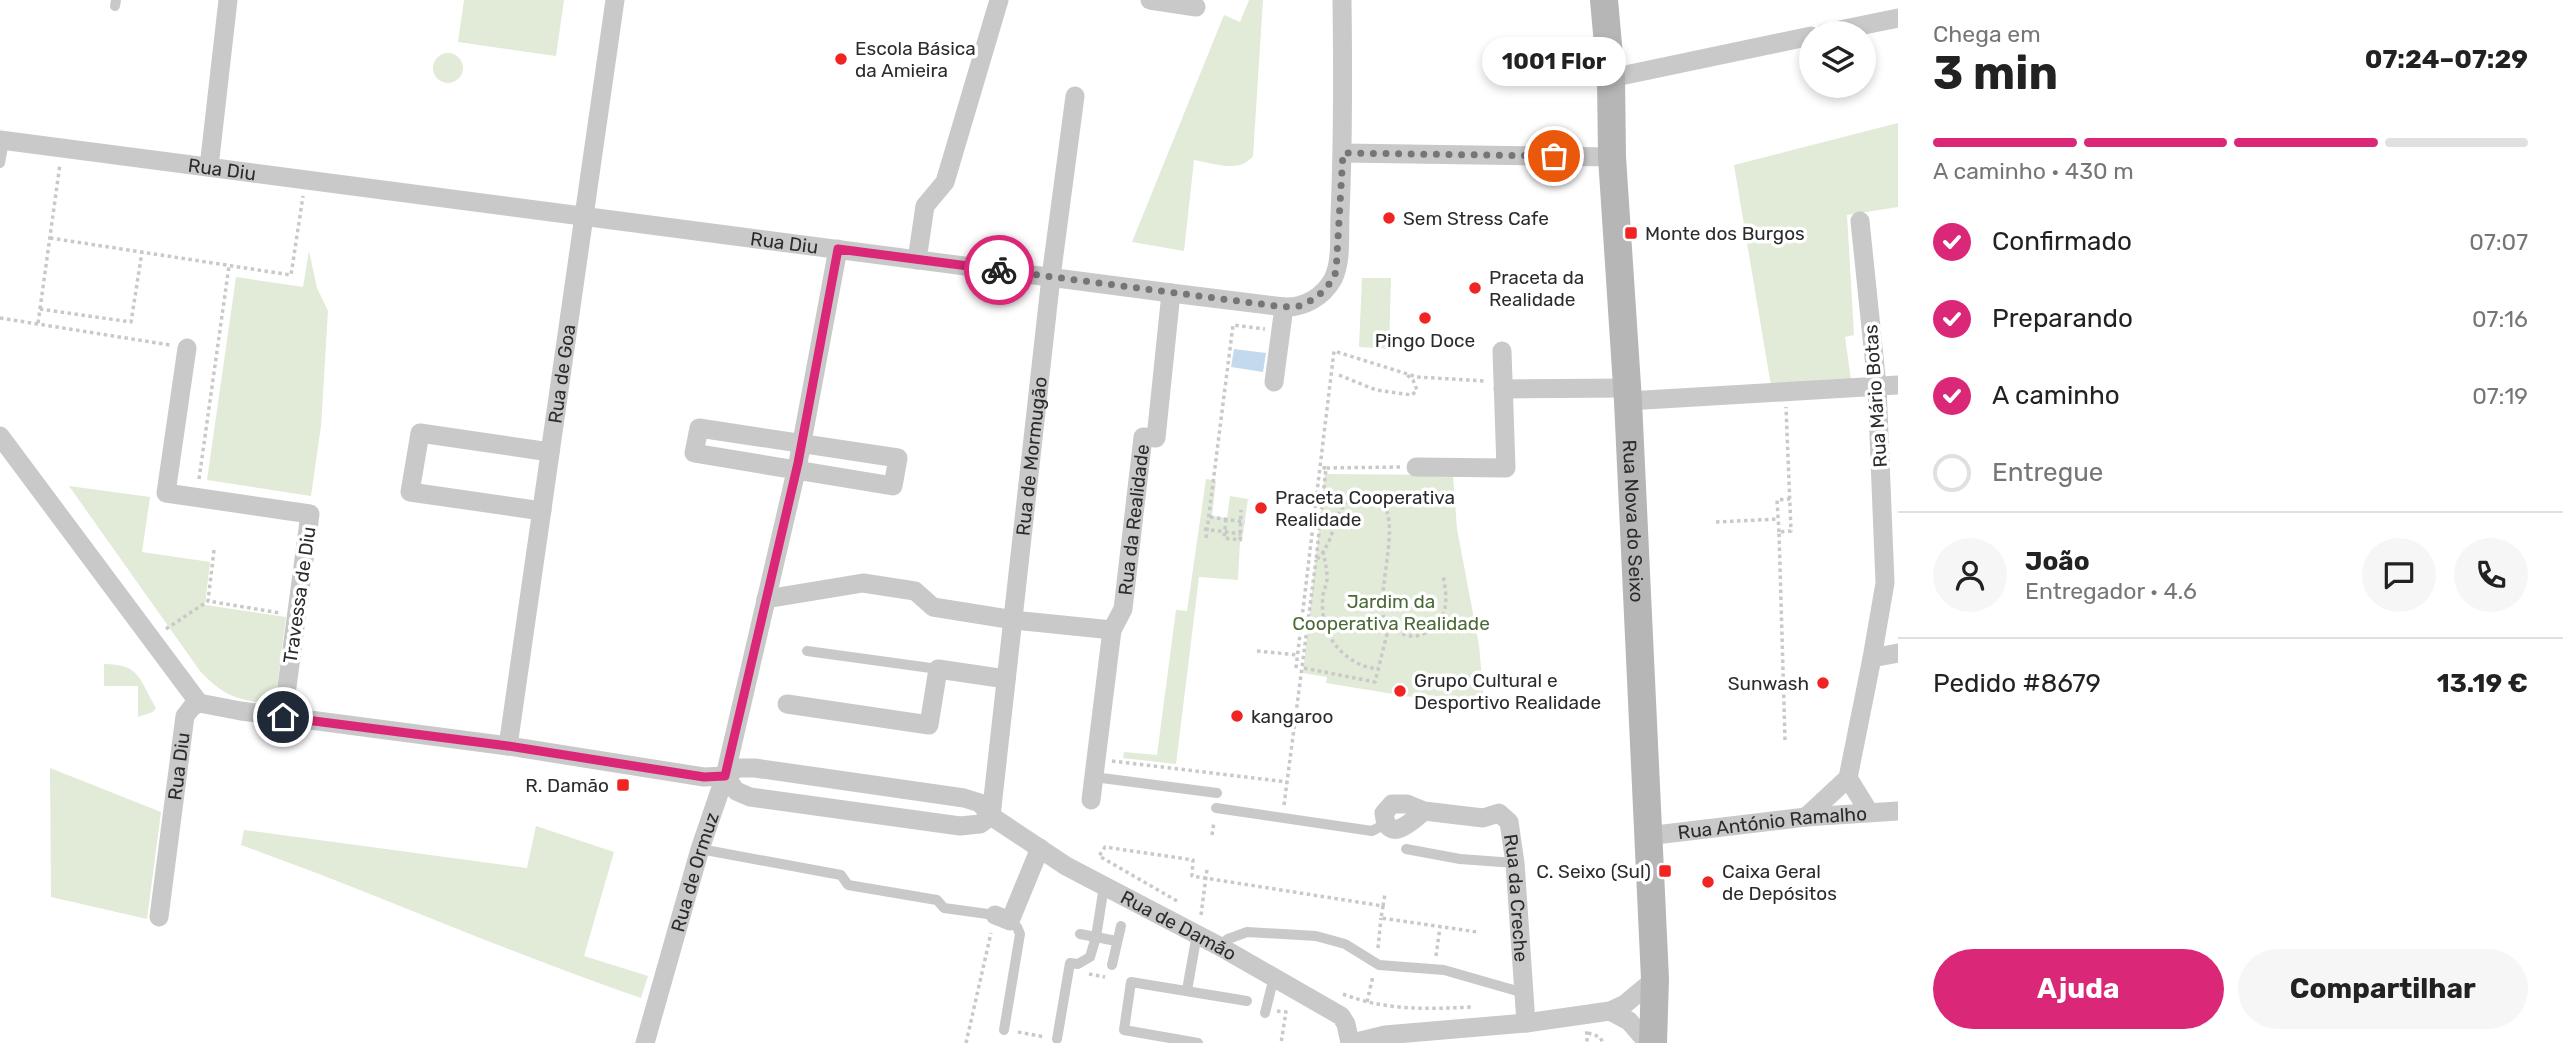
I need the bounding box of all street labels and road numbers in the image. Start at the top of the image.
street label: Rua Diu [187,154,257,185]
street label: Rua Diu [749,227,820,259]
street label: Rua de Goa [543,323,580,425]
street label: Rua Mário Botas [1859,324,1892,468]
street label: Rua de Mormugão [1011,375,1052,537]
street label: Rua Nova do Seixo [1618,439,1648,603]
street label: Rua da Realidade [1114,443,1154,596]
street label: Travessa de Diu [279,525,320,665]
street label: Rua Diu [163,731,195,802]
street label: Rua António Ramalho [1676,802,1868,844]
street label: Rua de Ormuz [666,809,724,935]
street label: Rua da Creche [1499,832,1533,963]
street label: Rua de Damão [1117,886,1240,966]

